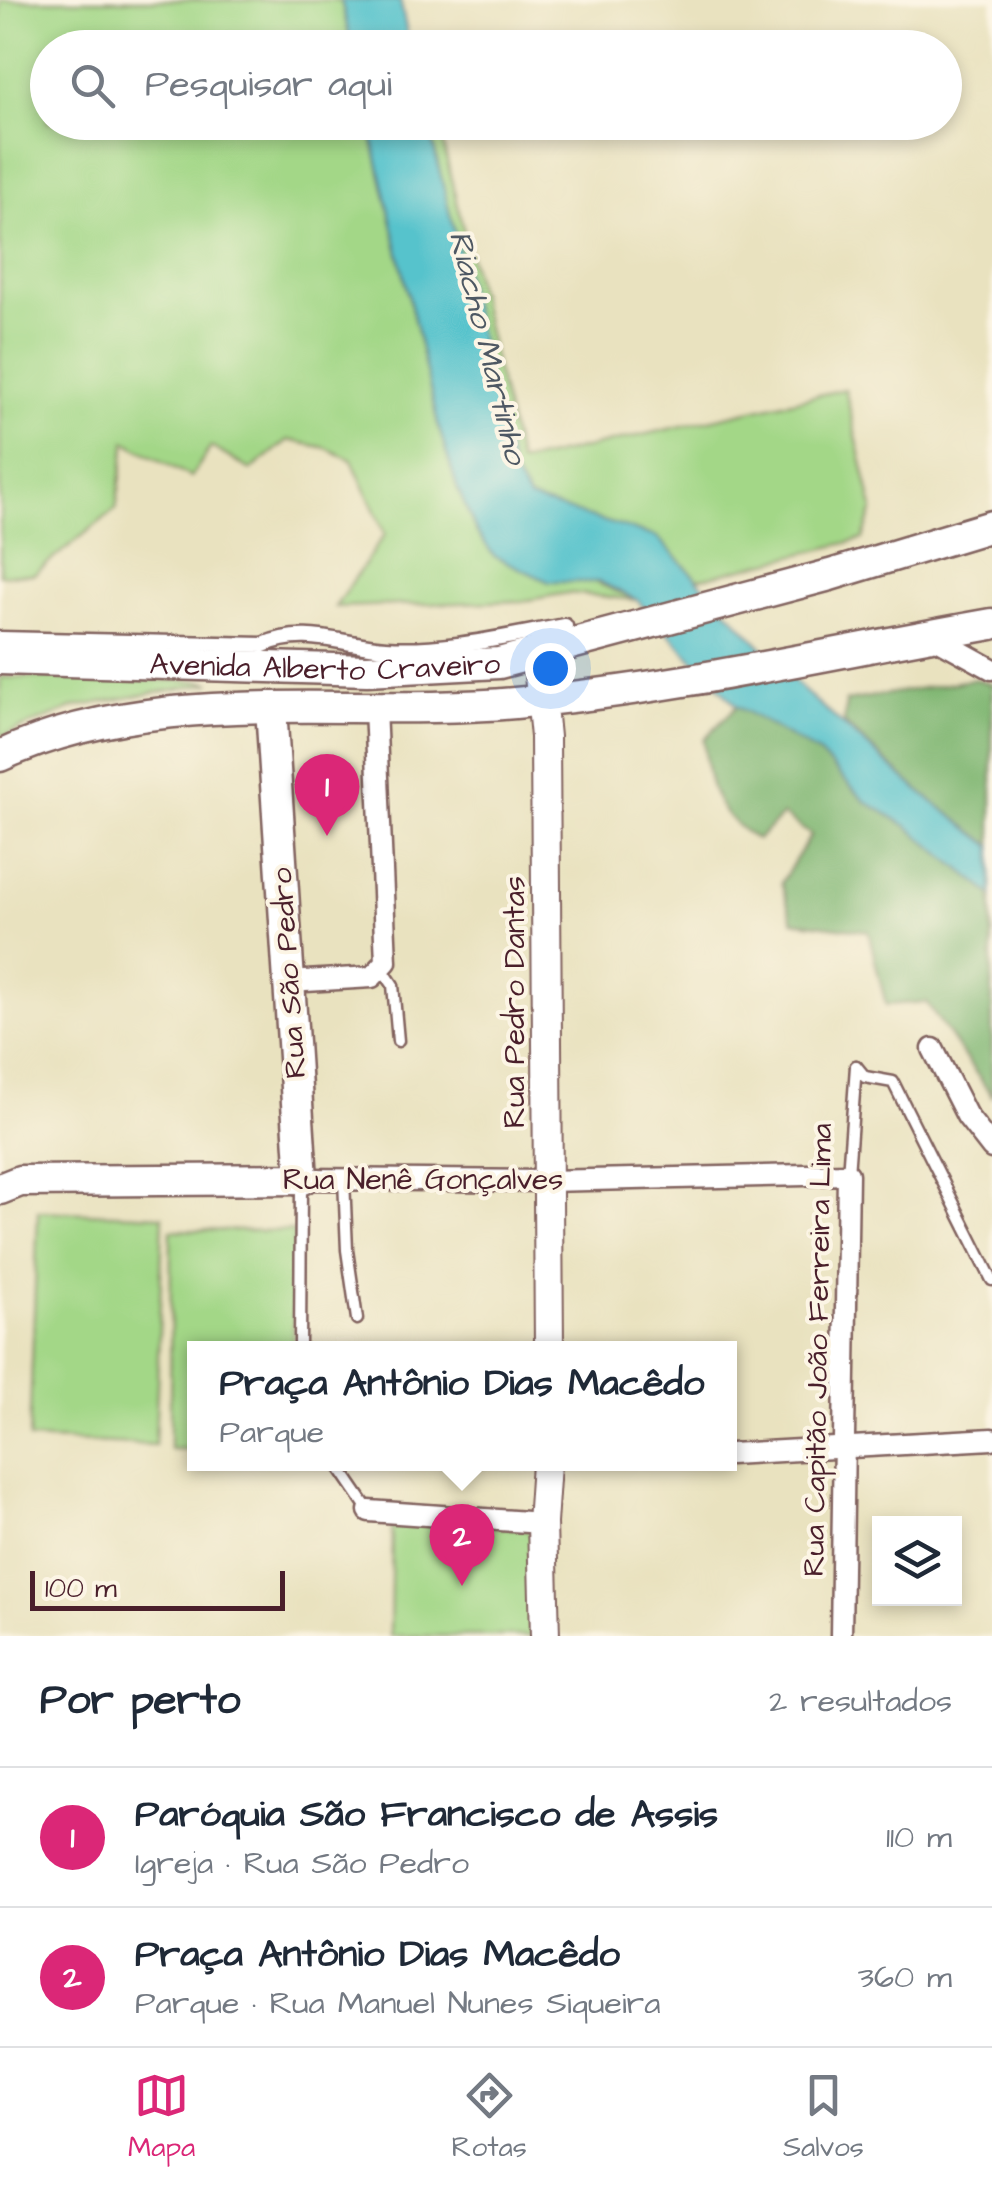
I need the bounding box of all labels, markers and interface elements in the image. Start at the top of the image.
search box [30,30,962,140]
icon: search [65,58,120,113]
text: Pesquisar aqui [145,59,392,111]
water label: Riacho Martinho [437,226,539,471]
street label: Avenida Alberto Craveiro [149,643,501,692]
your location [525,643,576,694]
pin: 1 [294,754,360,836]
street label: Rua São Pedro [261,866,317,1080]
street label: Rua Pedro Dantas [494,876,536,1128]
street label: Rua Capitão João Ferreira Lima [793,1123,843,1577]
street label: Rua Nenê Gonçalves [283,1159,563,1201]
popup [187,1341,737,1471]
text: Praça Antônio Dias Macêdo [220,1358,704,1410]
text: Parque [220,1410,324,1455]
pin: 2 [430,1504,494,1586]
map controls [872,1516,962,1606]
button: layers [872,1516,962,1606]
scale bar [30,1566,285,1610]
text: 100 m [45,1569,117,1608]
text: Por perto [40,1672,240,1730]
text: 2 resultados [769,1679,952,1724]
text: Paróquia São Francisco de Assis [135,1789,718,1841]
text: 1 [70,1815,75,1860]
text: 110 m [886,1815,952,1860]
text: Igreja · Rua São Pedro [135,1841,469,1886]
text: Praça Antônio Dias Macêdo [135,1929,620,1981]
text: 2 [63,1955,82,2000]
text: 360 m [858,1955,952,2000]
text: Parque · Rua Manuel Nunes Siqueira [135,1981,660,2026]
tab: Mapa [128,2068,195,2167]
tab: Rotas [451,2068,527,2167]
tab: Salvos [783,2068,864,2167]

